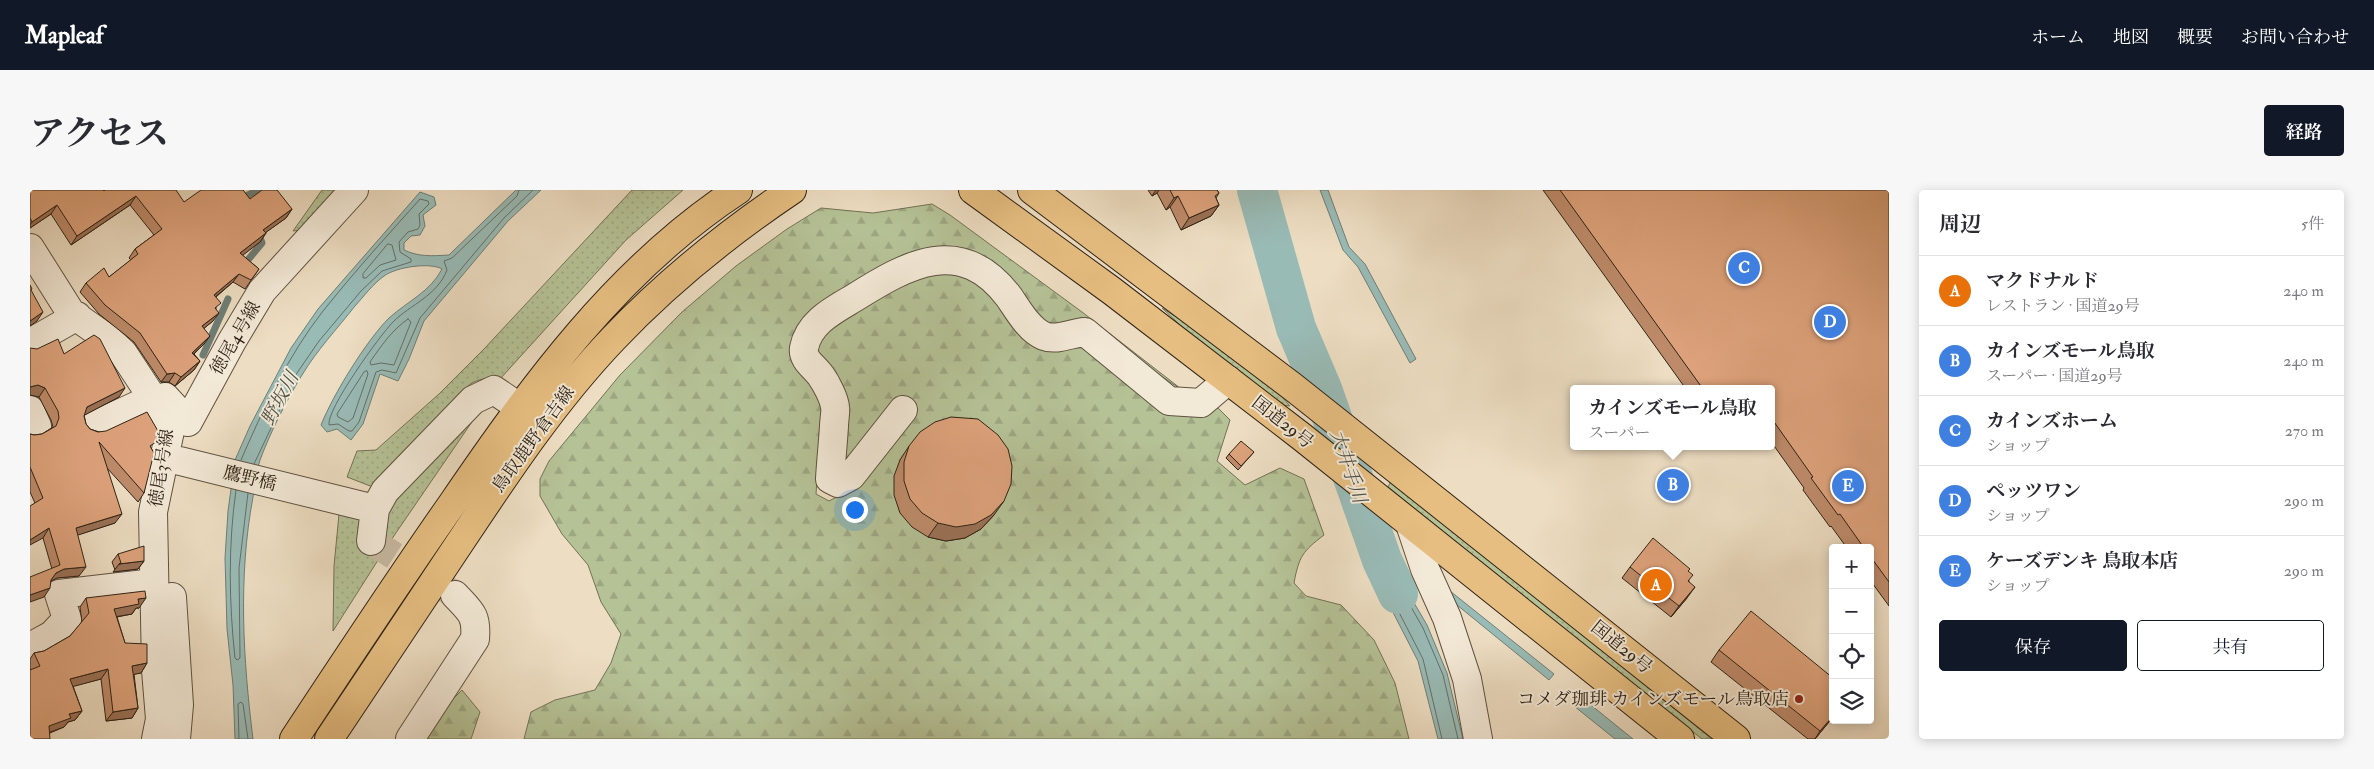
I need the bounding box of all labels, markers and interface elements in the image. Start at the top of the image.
text: Mapleaf [25,20,104,51]
text: ホーム [2031,26,2085,49]
text: 地図 [2113,26,2149,49]
text: 概要 [2177,26,2213,49]
text: お問い合わせ [2241,26,2349,49]
button: 経路 [2264,105,2344,156]
text: アクセス [30,112,169,156]
text: 周辺 [1939,211,1981,238]
text: 5件 [2301,214,2324,234]
pin: C [1728,249,1760,287]
text: マクドナルド [1986,269,2099,293]
text: A [1950,281,1960,301]
text: 240 m [2283,281,2324,301]
text: レストラン · 国道29号 [1986,296,2140,316]
street label: 徳尾4号線 [205,297,266,379]
pin: D [1814,303,1846,341]
text: カインズモール鳥取 [1986,339,2155,363]
text: B [1950,351,1960,371]
text: 240 m [2283,351,2324,371]
water label: 野坂川 [256,366,305,429]
text: スーパー · 国道29号 [1986,366,2123,386]
street label: 鳥取鹿野倉吉線 [487,382,580,497]
popup [1570,385,1775,450]
street label: 国道29号 [1247,391,1318,454]
text: カインズモール鳥取 [1588,396,1757,420]
text: カインズホーム [1986,409,2118,433]
text: C [1949,421,1961,441]
text: 270 m [2285,421,2324,441]
text: スーパー [1588,423,1651,443]
water label: 大井手川 [1324,426,1372,508]
street label: 徳尾3号線 [144,427,179,509]
text: ショップ [1986,436,2050,456]
street label: 鷹野橋 [221,461,279,496]
pin: B [1657,466,1689,504]
pin: E [1832,467,1864,505]
text: ペッツワン [1986,479,2081,503]
text: D [1948,491,1962,511]
text: 290 m [2284,491,2324,511]
your location [842,497,868,523]
text: ショップ [1986,506,2050,526]
map controls [1829,544,1874,724]
button: + [1829,544,1874,589]
text: ケーズデンキ 鳥取本店 [1986,549,2178,573]
text: E [1949,561,1961,581]
text: 290 m [2284,561,2324,581]
pin: A [1640,566,1672,604]
text: ショップ [1986,576,2050,596]
button: − [1829,589,1874,634]
street label: 国道29号 [1586,616,1657,679]
button: 保存 [1939,620,2127,671]
button: 共有 [2137,620,2324,671]
button: locate [1829,634,1874,679]
button: layers [1829,679,1874,724]
place label: コメダ珈琲 カインズモール鳥取店 [1517,688,1789,711]
marker: コメダ珈琲 カインズモール鳥取店 [1793,693,1805,705]

